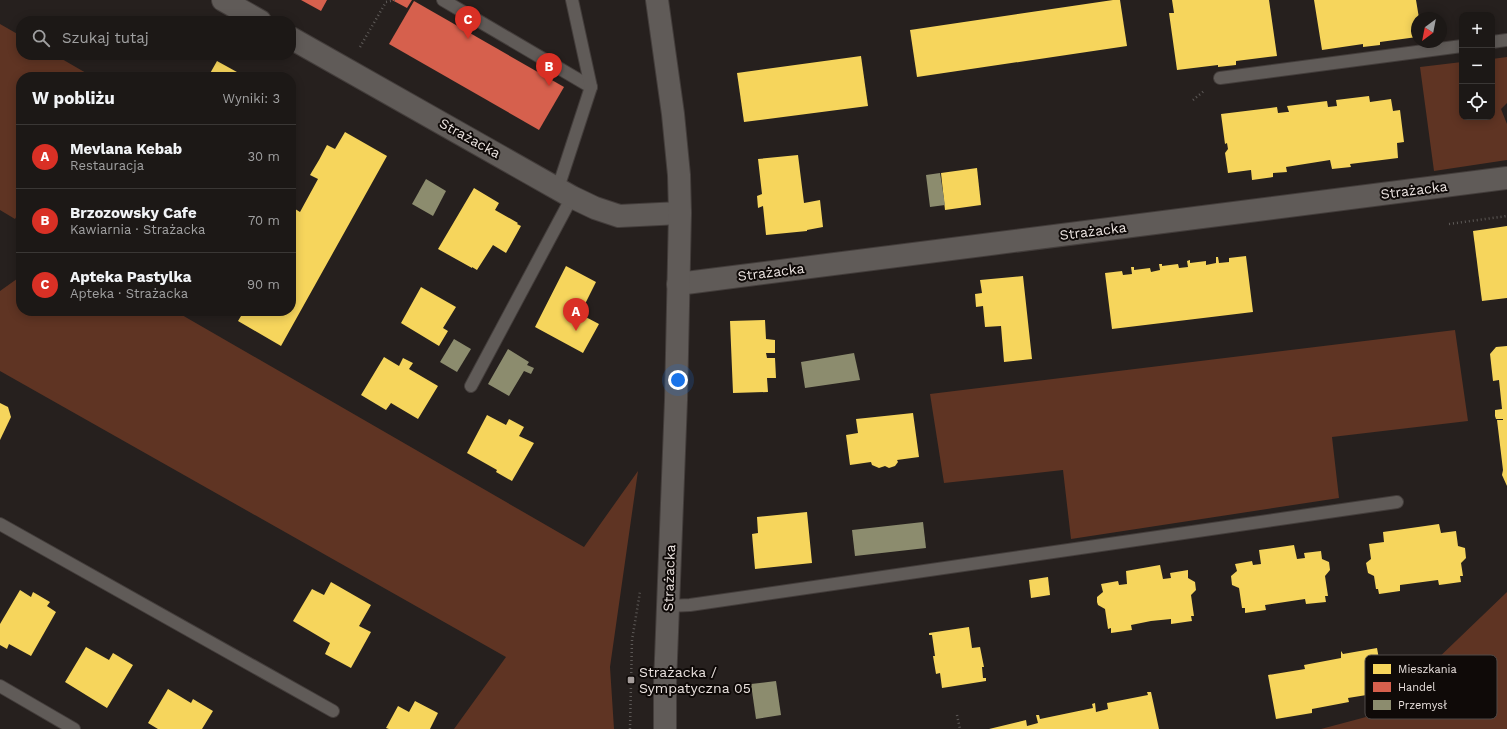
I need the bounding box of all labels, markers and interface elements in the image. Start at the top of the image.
pin: C [455,6,481,39]
north arrow [1411,12,1447,48]
map controls [1459,12,1495,120]
button: + [1459,12,1495,48]
search box [16,16,296,60]
icon: search [30,27,52,49]
text: Szukaj tutaj [62,29,149,47]
button: − [1459,48,1495,84]
pin: B [536,53,562,86]
button: locate [1459,84,1495,120]
text: W pobliżu [32,88,115,108]
text: Wyniki: 3 [223,91,280,106]
street label: Strażacka [437,115,503,161]
text: Mevlana Kebab [70,140,182,158]
text: A [41,149,49,164]
text: 30 m [248,149,280,164]
text: Restauracja [70,158,144,173]
street label: Strażacka [1380,178,1448,202]
text: Brzozowsky Cafe [70,204,197,222]
text: B [41,213,49,228]
text: 70 m [248,213,280,228]
street label: Strażacka [1059,219,1127,243]
text: Kawiarnia · Strażacka [70,222,205,237]
street label: Strażacka [737,260,805,284]
text: Apteka Pastylka [70,268,191,286]
text: C [41,277,49,292]
text: 90 m [247,277,280,292]
text: Apteka · Strażacka [70,286,188,301]
pin: A [563,298,589,331]
your location [668,370,688,390]
street label: Strażacka [660,544,678,612]
legend [1365,655,1497,719]
text: Mieszkania [1398,663,1457,676]
place label: Strażacka / Sympatyczna 05 [639,664,751,696]
marker: Strażacka / Sympatyczna 05 [626,675,636,685]
text: Handel [1398,681,1436,694]
text: Przemysł [1398,699,1447,712]

